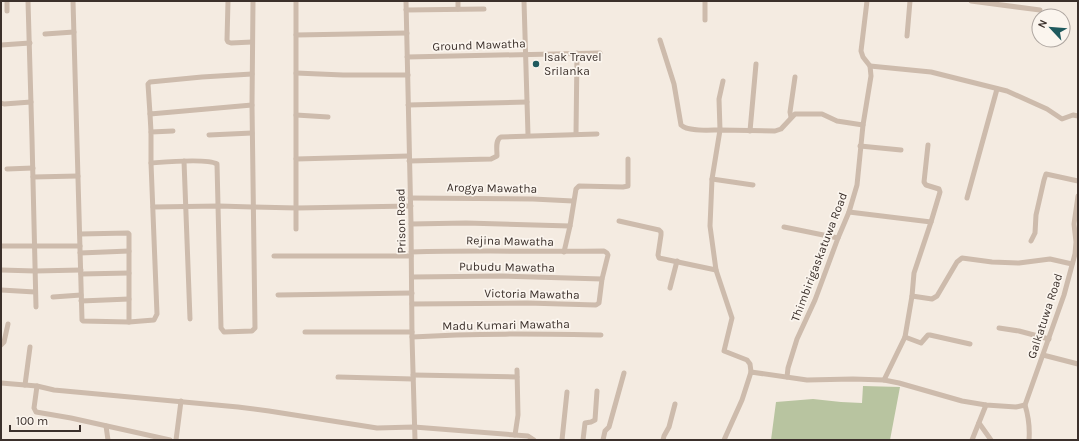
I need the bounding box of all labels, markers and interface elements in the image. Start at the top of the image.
north arrow [1031,8,1071,48]
text: N [1035,17,1050,30]
street label: Ground Mawatha [432,36,526,54]
place label: Isak Travel Srilanka [544,50,602,78]
marker: Isak Travel Srilanka [531,59,541,69]
street label: Arogya Mawatha [447,180,537,196]
street label: Prison Road [393,188,409,254]
street label: Thimbirigaskatuwa Road [788,190,850,324]
street label: Rejina Mawatha [466,233,554,249]
street label: Pubudu Mawatha [459,259,555,275]
street label: Galkatuwa Road [1025,272,1065,360]
street label: Victoria Mawatha [484,286,580,302]
street label: Madu Kumari Mawatha [442,317,570,333]
scale bar [10,407,80,433]
text: 100 m [16,414,48,428]

